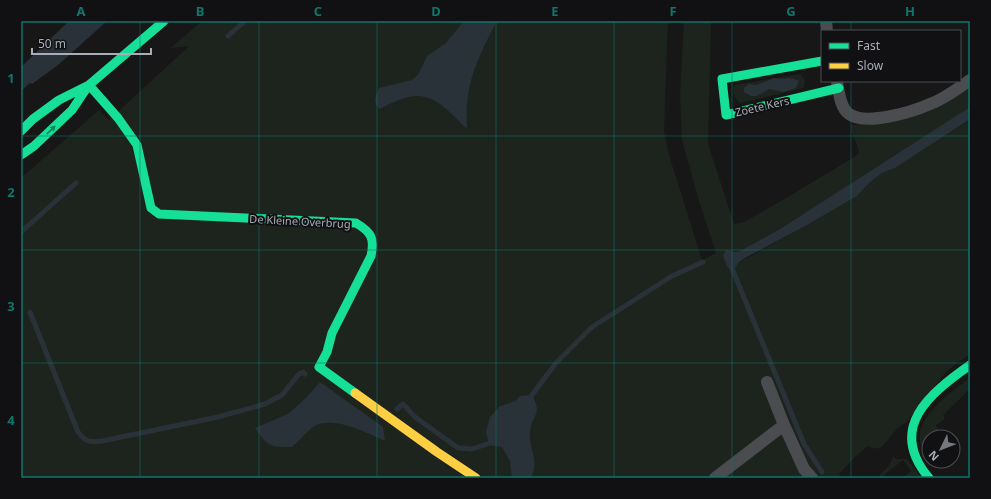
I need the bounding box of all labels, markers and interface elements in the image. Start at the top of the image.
text: A [77,2,86,20]
text: B [196,2,204,20]
text: C [314,2,322,20]
text: D [431,2,441,20]
text: E [551,2,559,20]
text: F [669,2,677,20]
text: G [786,2,796,20]
text: H [905,2,915,20]
scale bar [32,30,151,56]
legend [821,30,961,82]
text: 50 m [38,35,66,52]
text: Fast [857,37,881,54]
text: Slow [857,57,884,74]
text: 1 [7,69,15,87]
street label: Zoete Kers [734,93,790,119]
one-way arrow [46,125,56,135]
text: 2 [7,183,15,201]
street label: De Kleine Overbrug [249,211,351,231]
text: 3 [7,297,15,315]
text: 4 [7,411,15,429]
north arrow [921,429,961,469]
text: N [925,448,942,465]

